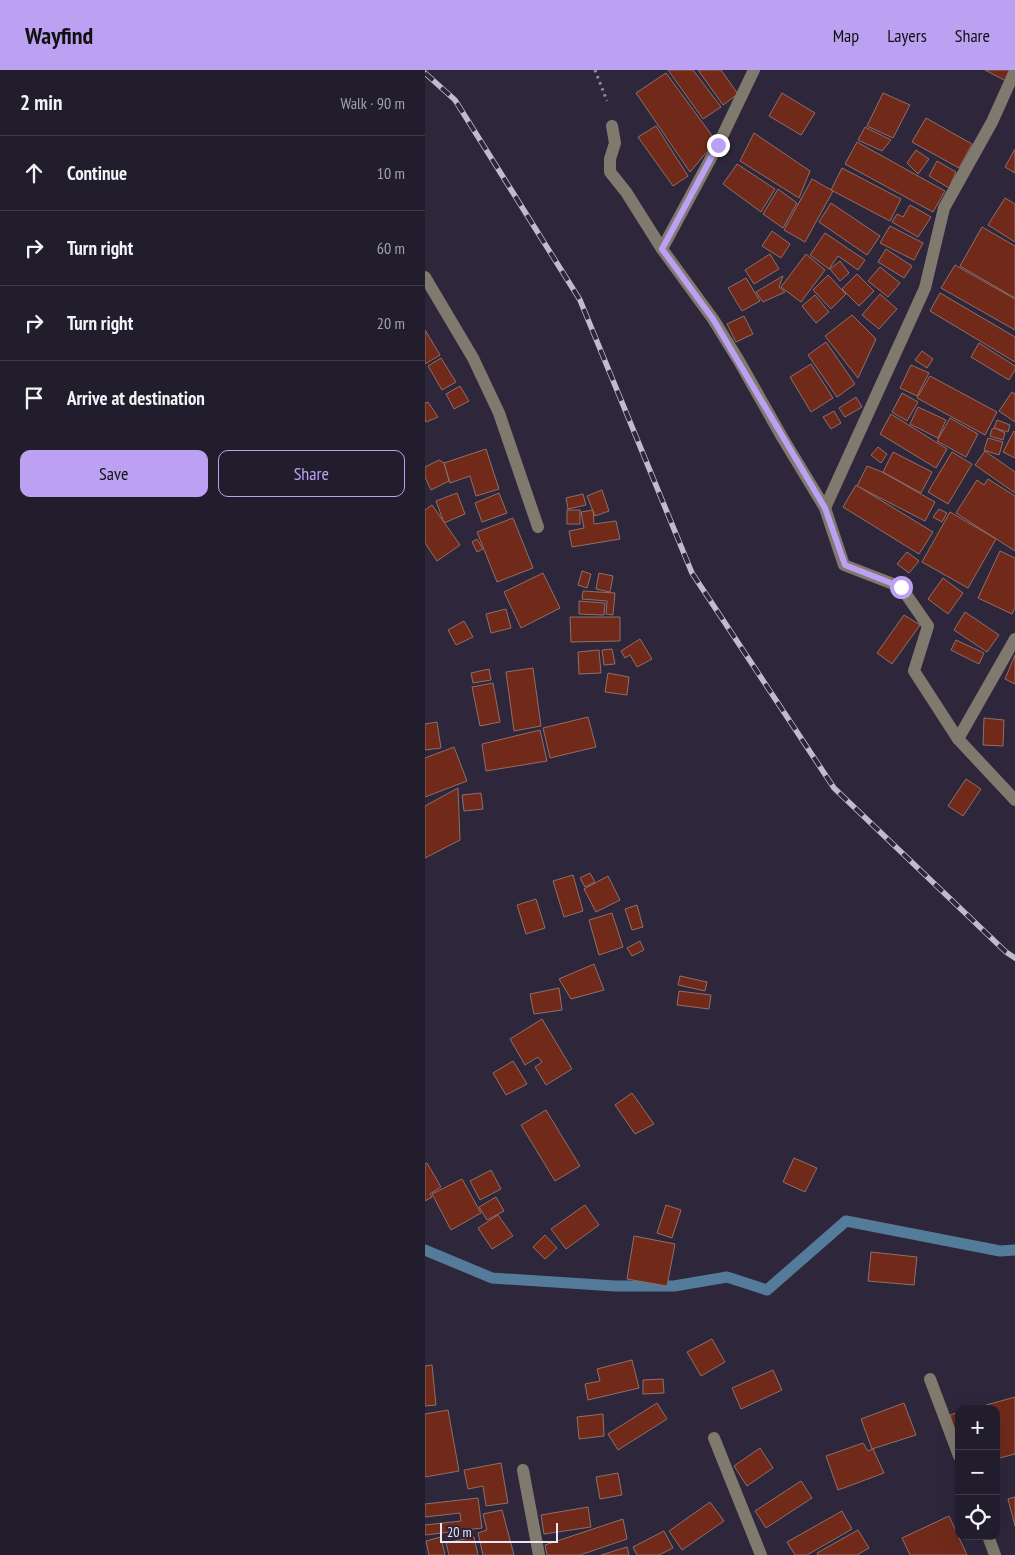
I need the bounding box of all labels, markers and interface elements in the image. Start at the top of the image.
text: Wayfind [25,20,93,51]
text: Map [833,24,859,47]
text: Layers [887,24,927,47]
text: Share [955,24,990,47]
text: 2 min [20,89,62,116]
text: Walk · 90 m [340,93,405,113]
route end [707,134,730,157]
icon: ahead [20,159,48,187]
text: Continue [67,161,127,185]
text: 10 m [377,163,405,183]
icon: right [20,234,48,262]
text: Turn right [67,236,133,260]
text: 60 m [377,238,405,258]
icon: right [20,309,48,337]
text: Turn right [67,311,133,335]
text: 20 m [377,313,405,333]
icon: arrive [20,384,48,412]
text: Arrive at destination [67,386,205,410]
button: Save [20,450,208,497]
button: Share [218,450,405,497]
route start [890,576,913,599]
map controls [955,1405,1000,1540]
button: + [955,1405,1000,1450]
button: − [955,1450,1000,1495]
button: locate [955,1495,1000,1540]
scale bar [440,1520,557,1543]
text: 20 m [447,1523,472,1541]

